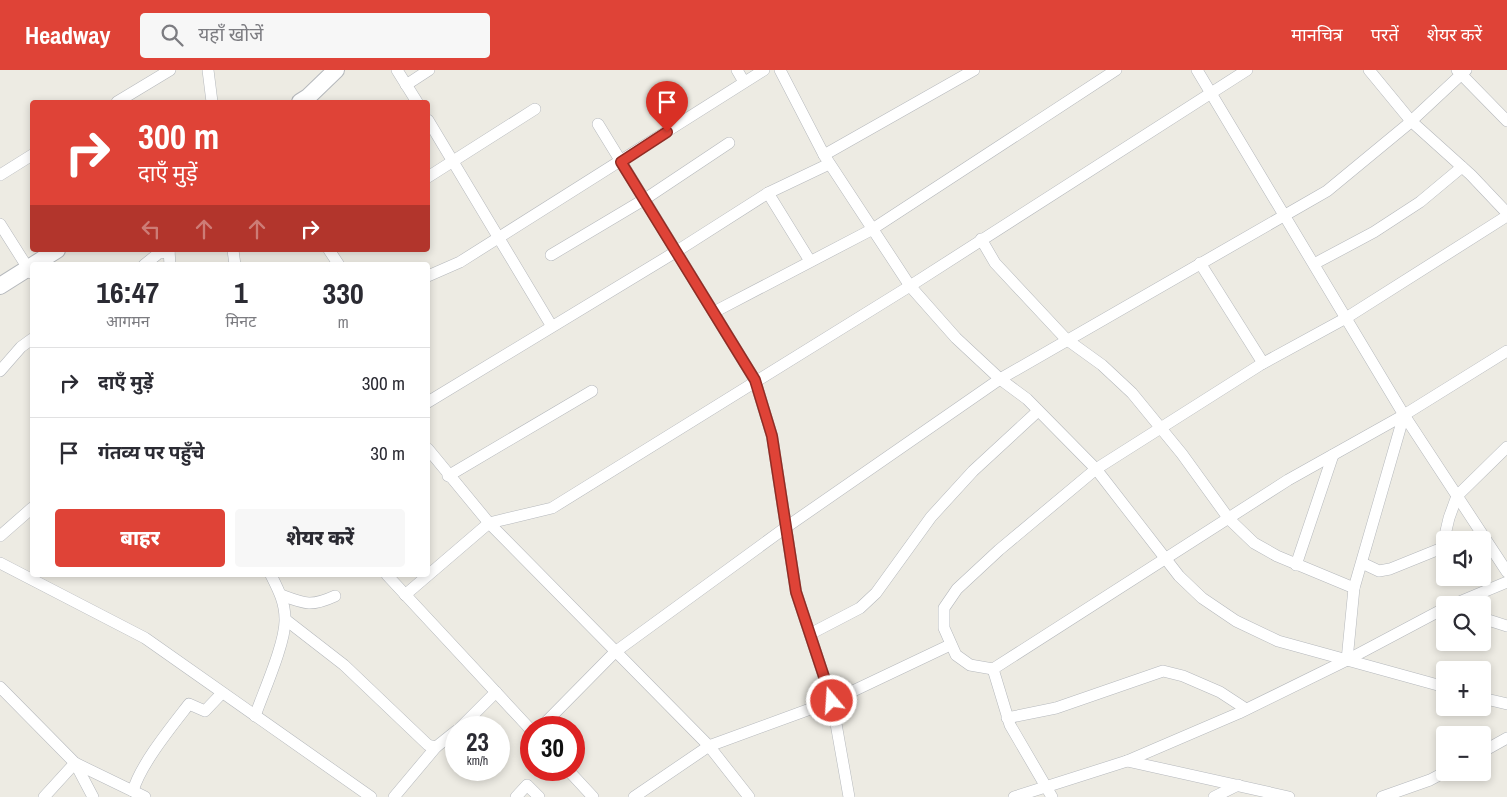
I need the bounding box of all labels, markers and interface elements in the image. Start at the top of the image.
search box [140,13,490,58]
text: Headway [25,19,110,51]
icon: search [158,21,186,49]
text: यहाँ खोजें [198,21,263,47]
text: मानचित्र [1291,22,1343,47]
text: परतें [1371,22,1399,47]
text: शेयर करें [1427,22,1482,47]
pin [646,81,688,132]
icon: arrive [653,88,681,116]
text: 300 m [138,113,219,160]
icon: right [55,120,120,185]
text: दाएँ मुड़ें [138,158,198,188]
icon: left [137,215,165,243]
icon: ahead [190,215,218,243]
icon: ahead [243,215,271,243]
icon: right [296,215,324,243]
text: 16:47 [96,272,159,312]
text: 1 [234,272,248,312]
text: 330 [323,273,364,313]
text: आगमन [106,310,150,332]
text: मिनट [226,310,256,332]
text: m [338,311,349,333]
icon: right [55,369,83,397]
text: दाएँ मुड़ें [98,369,153,395]
text: 300 m [362,370,405,396]
icon: arrive [55,439,83,467]
text: गंतव्य पर पहुँचे [98,439,204,465]
text: 30 m [370,440,405,466]
button: बाहर [55,509,225,567]
button: शेयर करें [235,509,405,567]
map controls [1436,531,1491,781]
button: sound [1436,531,1491,586]
button: search [1436,596,1491,651]
button: + [1436,661,1491,716]
position arrow [805,674,857,726]
speed limit sign: 30 [520,716,585,781]
text: 23 [466,725,489,759]
button: − [1436,726,1491,781]
text: km/h [467,753,488,769]

